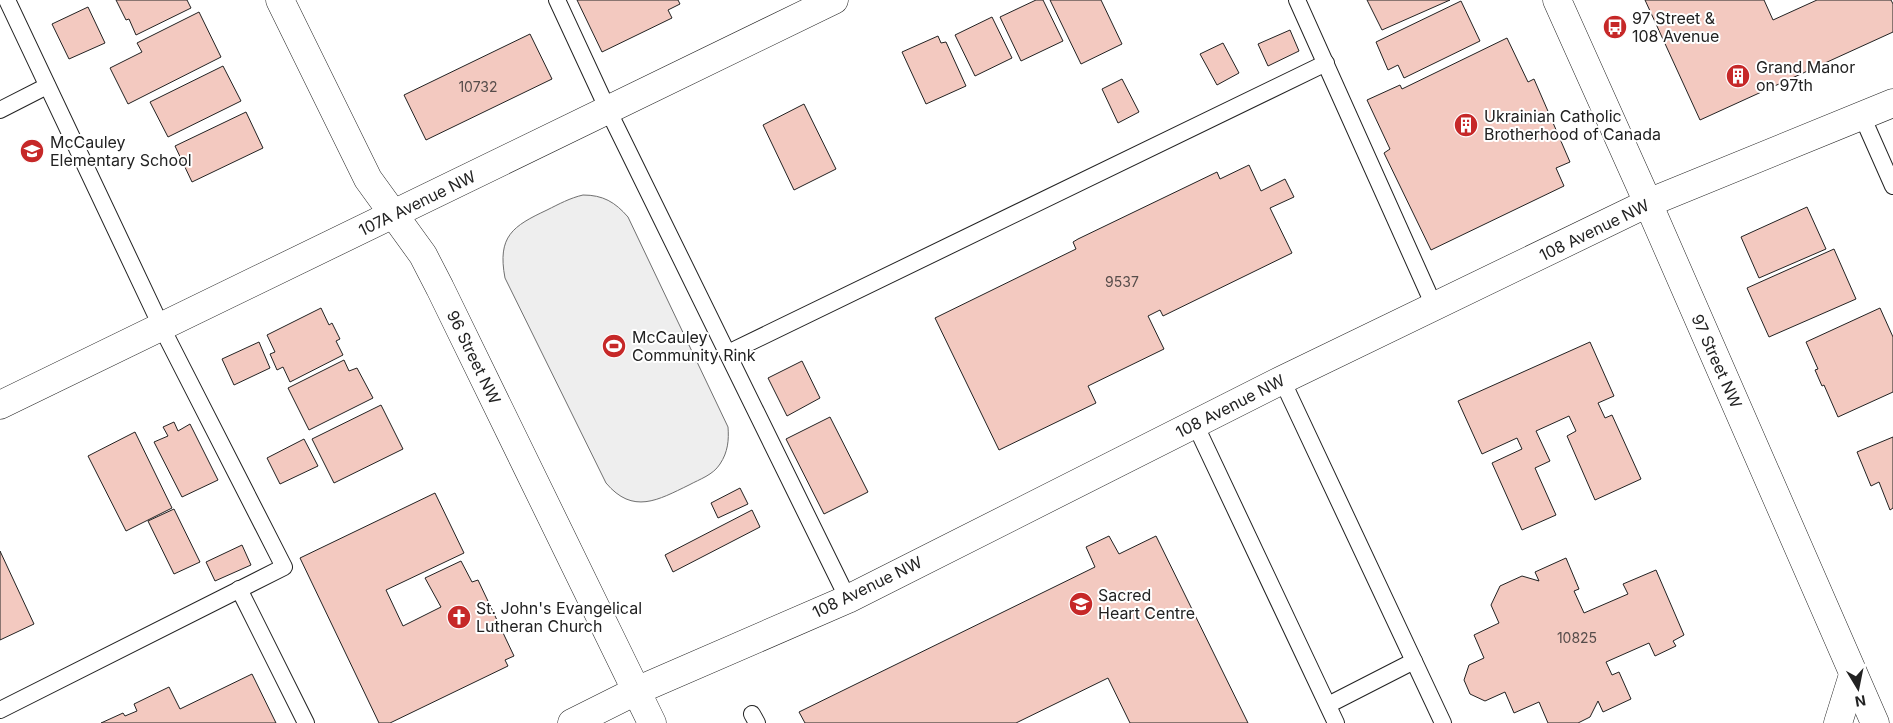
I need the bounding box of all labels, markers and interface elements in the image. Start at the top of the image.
place label: 97 Street & 108 Avenue [1632,8,1719,46]
bus stop icon: 97 Street & 108 Avenue [1602,14,1628,40]
place label: Grand Manor on 97th [1756,57,1855,95]
building icon: Grand Manor on 97th [1725,63,1751,89]
house number: 10732 [458,78,498,95]
place label: Ukrainian Catholic Brotherhood of Canada [1484,106,1661,144]
building icon: Ukrainian Catholic Brotherhood of Canada [1453,112,1479,138]
place label: McCauley Elementary School [50,132,192,170]
school or university icon: McCauley Elementary School [19,138,45,164]
street label: 107A Avenue NW [355,166,479,240]
street label: 108 Avenue NW [1536,195,1652,265]
house number: 9537 [1105,273,1139,290]
street label: 96 Street NW [443,307,505,407]
street label: 97 Street NW [1687,311,1747,411]
place label: McCauley Community Rink [632,327,756,365]
sports icon: McCauley Community Rink [601,333,627,359]
street label: 108 Avenue NW [1172,370,1288,442]
street label: 108 Avenue NW [809,552,925,622]
place label: Sacred Heart Centre [1098,585,1195,623]
school or university icon: Sacred Heart Centre [1068,591,1094,617]
place label: St. John's Evangelical Lutheran Church [476,598,642,636]
church icon: St. John's Evangelical Lutheran Church [446,604,472,630]
house number: 10825 [1557,629,1597,646]
north arrow [1833,663,1883,713]
text: N [1854,692,1867,711]

